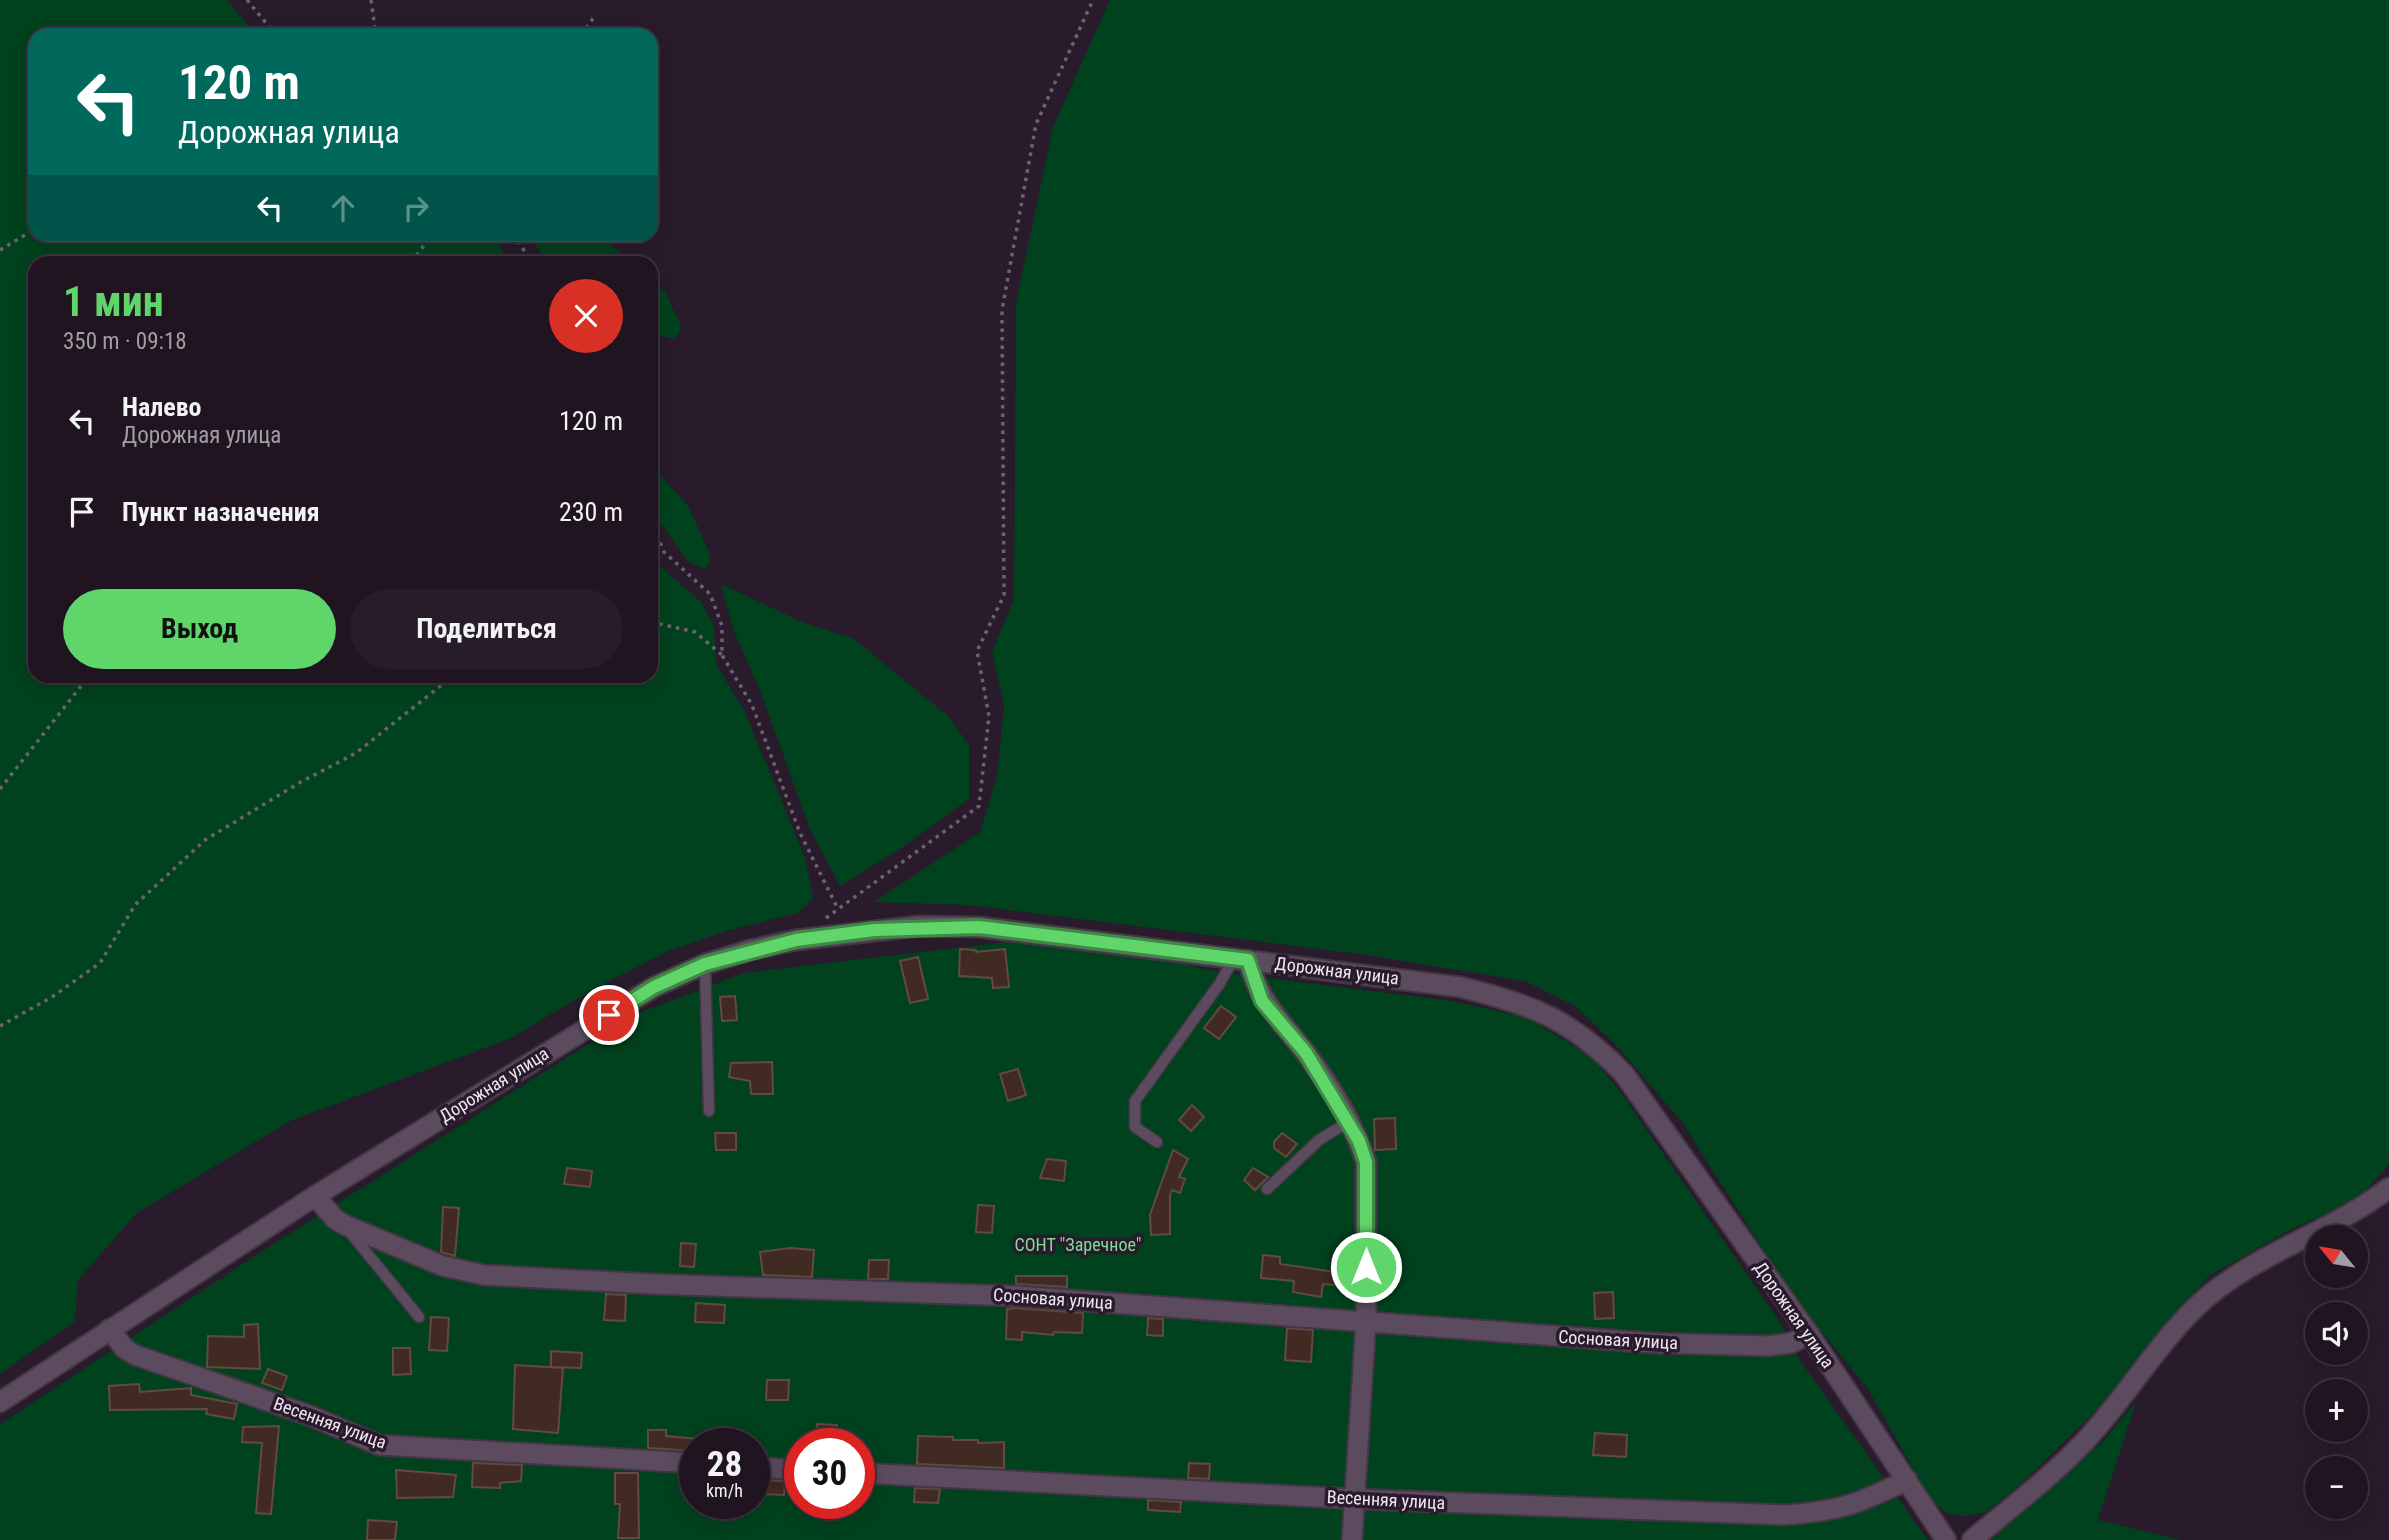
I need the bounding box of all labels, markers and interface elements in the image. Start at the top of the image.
text: 120 m [178,54,300,111]
icon: left [63,56,154,147]
text: Дорожная улица [178,113,400,151]
icon: left [251,189,289,227]
icon: ahead [324,189,362,227]
icon: right [397,189,435,227]
text: 1 мин [63,277,164,326]
button: close [549,279,623,353]
text: 350 m · 09:18 [63,328,187,355]
text: Налево [122,392,202,422]
icon: left [63,402,101,440]
text: 120 m [559,406,623,436]
text: Дорожная улица [122,422,281,449]
icon: arrive [63,493,101,531]
text: Пункт назначения [122,497,320,527]
text: 230 m [559,497,623,527]
button: Выход [63,589,336,669]
button: Поделиться [350,589,623,669]
street label: Дорожная улица [1274,952,1400,989]
pin [579,985,639,1045]
icon: arrive [590,996,628,1034]
street label: Дорожная улица [435,1043,552,1127]
north arrow [2305,1225,2368,1288]
map controls [2305,1225,2368,1519]
position arrow [1329,1230,1403,1304]
park label: СОНТ "Заречное" [1014,1234,1142,1255]
street label: Дорожная улица [1750,1258,1839,1372]
street label: Сосновая улица [993,1284,1114,1313]
button: sound [2305,1302,2368,1365]
street label: Сосновая улица [1558,1326,1678,1353]
button: + [2305,1379,2368,1442]
street label: Весенняя улица [271,1392,389,1453]
speed limit sign: 30 [784,1428,875,1519]
text: 28 [707,1444,742,1485]
button: − [2305,1456,2368,1519]
text: km/h [706,1480,743,1501]
street label: Весенняя улица [1326,1486,1446,1513]

